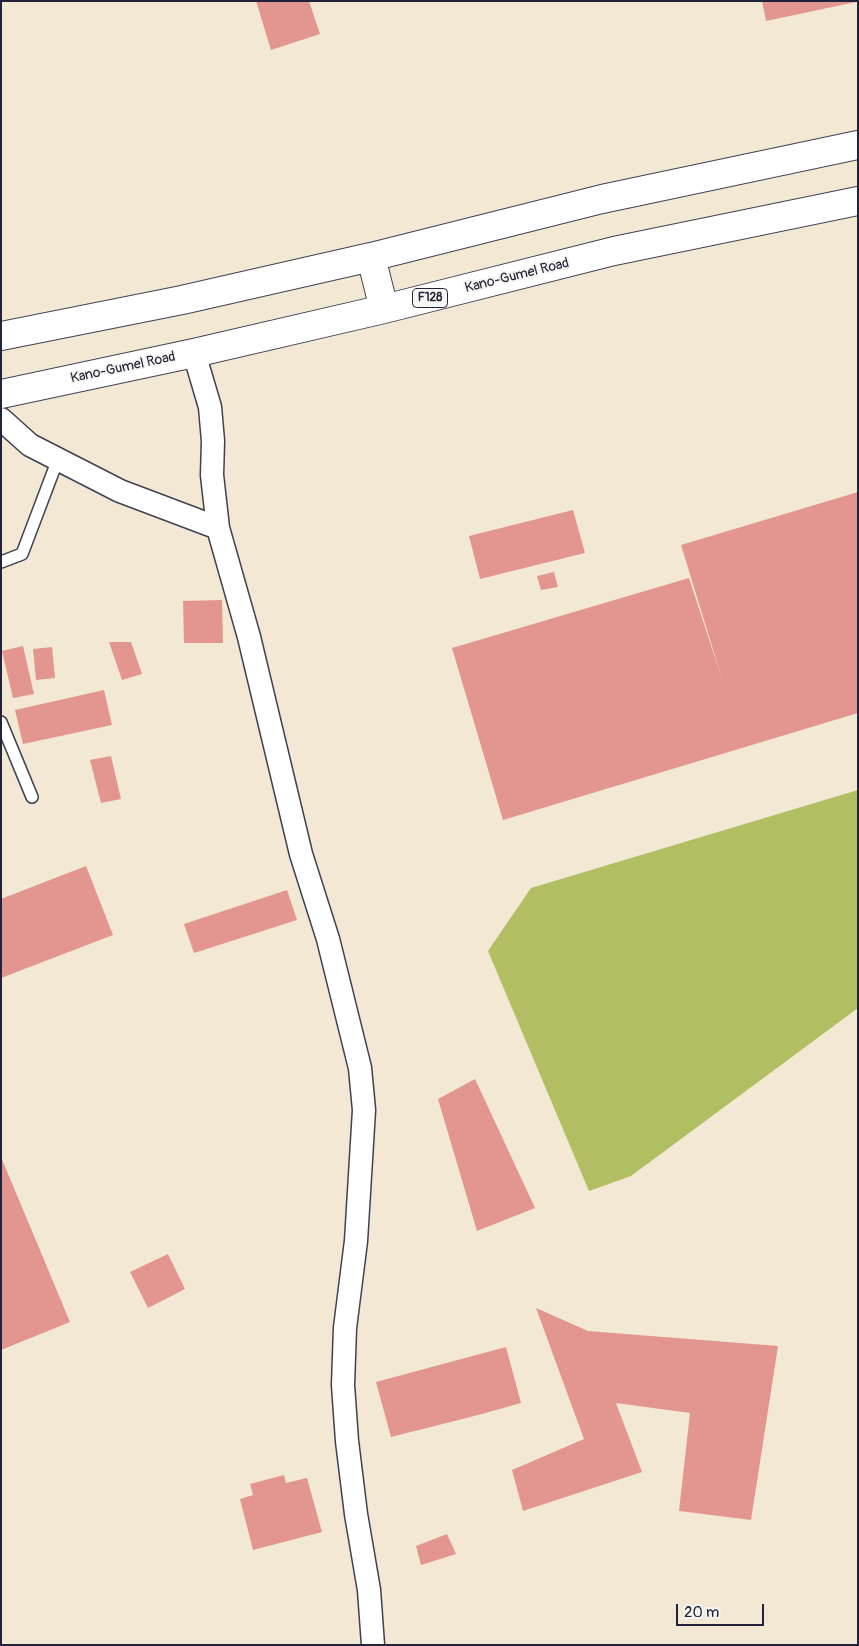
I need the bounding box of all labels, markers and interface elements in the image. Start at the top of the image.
street label: Kano-Gumel Road [463,255,571,297]
road number: F128 [412,288,448,308]
street label: Kano-Gumel Road [69,349,177,387]
scale bar [679,1594,766,1626]
text: 20 m [684,1603,719,1622]

